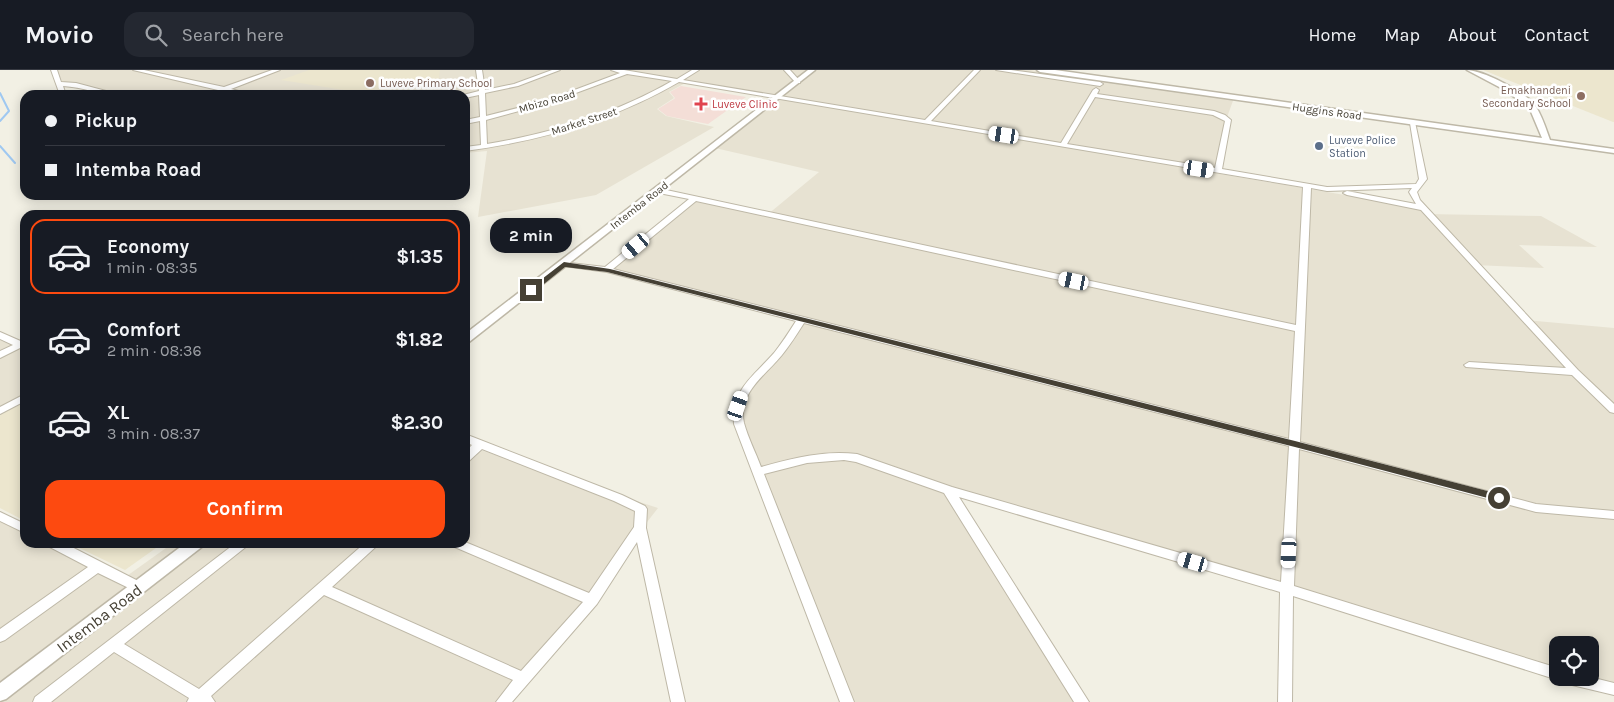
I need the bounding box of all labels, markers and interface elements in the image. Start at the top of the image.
search box [124,12,474,57]
text: Movio [25,21,94,49]
icon: search [142,21,170,49]
text: Search here [182,24,284,46]
text: Home [1308,24,1356,46]
text: Map [1384,24,1420,46]
text: About [1448,24,1497,46]
text: Contact [1525,24,1589,46]
marker: Luveve Primary School [364,77,376,89]
place label: Luveve Primary School [380,77,492,90]
place label: Emakhandeni Secondary School [1482,84,1571,110]
street label: Mbizo Road [517,87,577,116]
marker: Emakhandeni Secondary School [1575,90,1587,102]
marker: Luveve Clinic [694,97,708,111]
place label: Luveve Clinic [712,98,778,111]
street label: Huggins Road [1291,100,1363,123]
street label: Market Street [550,105,619,138]
text: Pickup [75,110,137,132]
car [988,125,1019,145]
place label: Luveve Police Station [1329,134,1396,160]
marker: Luveve Police Station [1313,140,1325,152]
text: Intemba Road [75,159,202,181]
car [1183,159,1214,179]
street label: Intemba Road [608,179,671,232]
callout: 2 min [490,218,572,252]
text: 2 min [509,226,553,245]
car [619,231,652,261]
icon: car [47,234,92,279]
text: Economy [107,236,189,258]
text: $1.35 [396,246,443,268]
text: 1 min · 08:35 [107,258,197,277]
car [1057,271,1090,291]
route end [520,279,542,301]
icon: car [47,317,92,362]
text: Comfort [107,319,181,341]
text: $1.82 [395,329,443,351]
text: 2 min · 08:36 [107,341,202,360]
car [726,389,749,423]
icon: car [47,400,92,445]
text: XL [107,402,129,424]
text: $2.30 [390,412,443,434]
text: 3 min · 08:37 [107,424,200,443]
button: Confirm [45,480,445,538]
route start [1488,487,1510,509]
car [1280,538,1297,568]
car [1176,551,1209,573]
street label: Intemba Road [53,580,146,657]
map controls [1549,636,1599,686]
button: locate [1549,636,1599,686]

